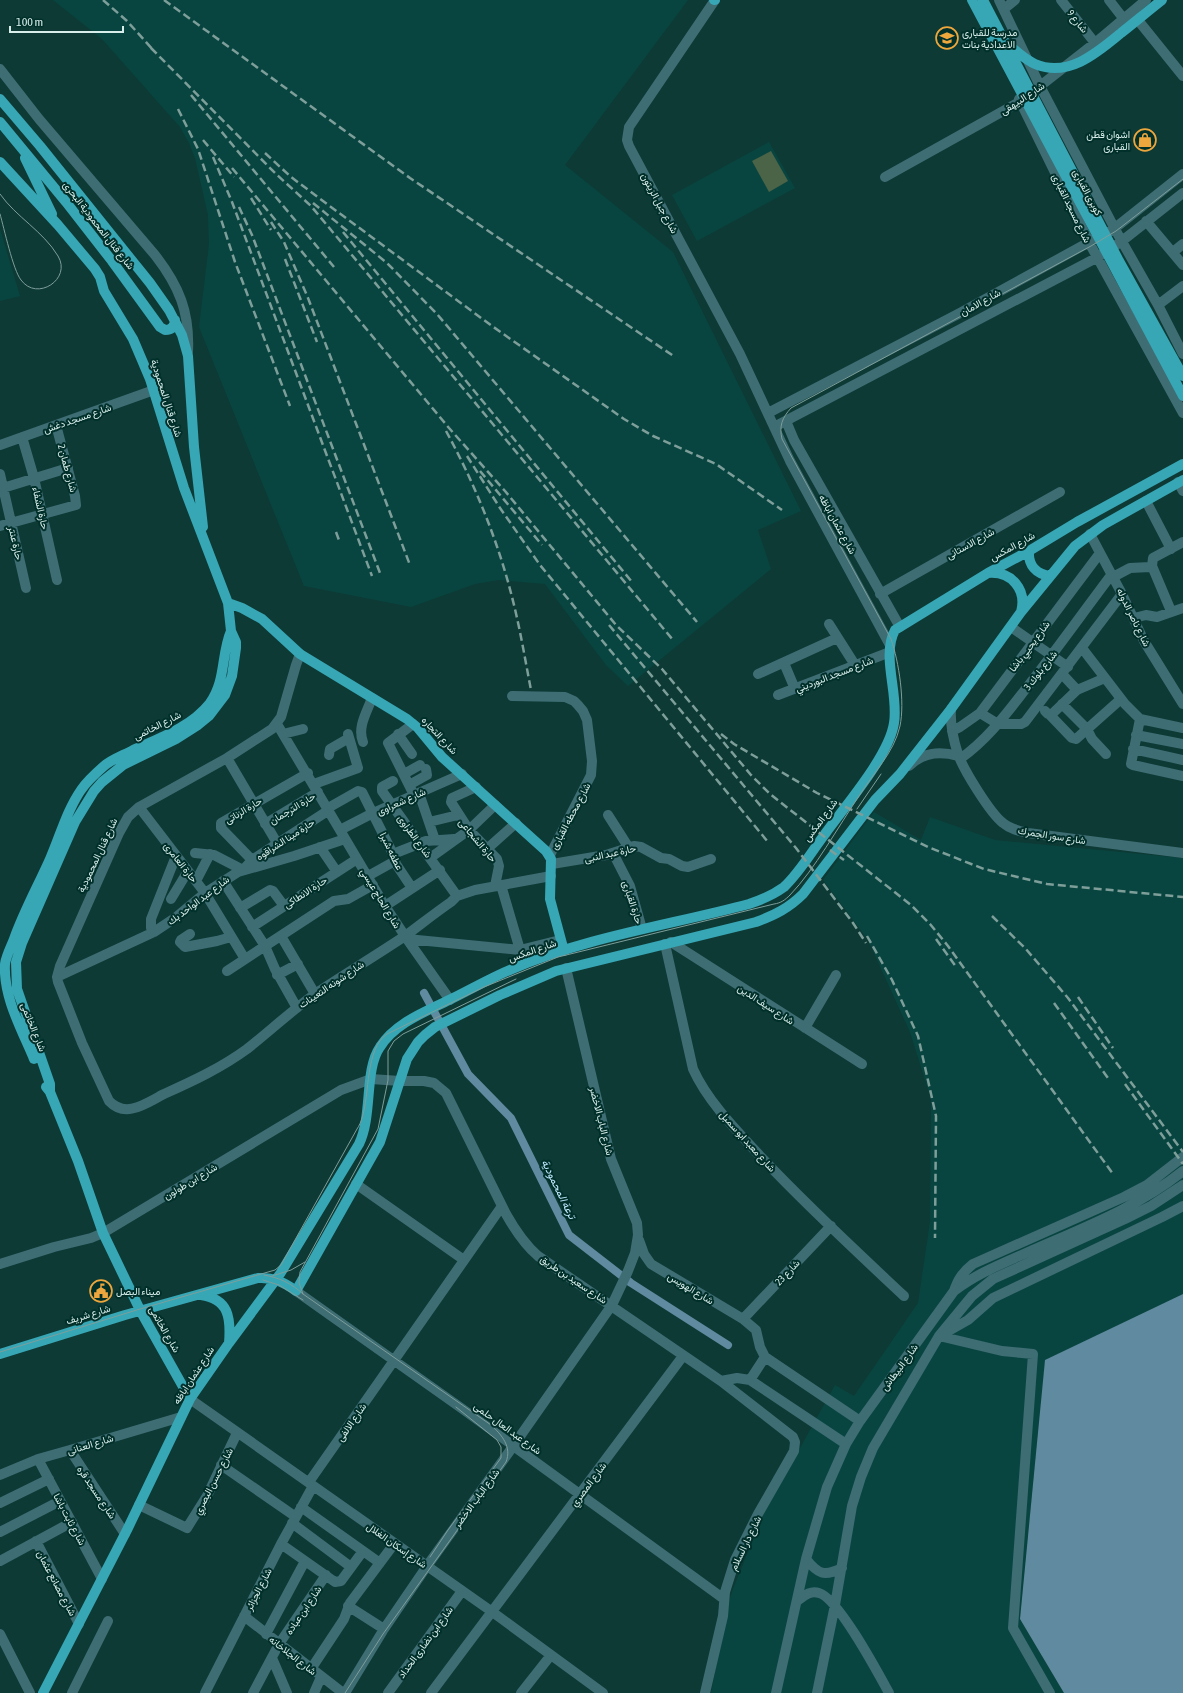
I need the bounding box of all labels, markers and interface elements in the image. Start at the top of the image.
scale bar [10,8,123,34]
street label: شارع 9 [1064,8,1090,36]
text: 100 m [16,15,43,29]
school or university icon: مدرسة للقبارى الاعدادية بنات [934,25,960,51]
place label: مدرسة للقبارى الاعدادية بنات [962,27,1017,51]
street label: شارع البيهقى [998,80,1047,118]
shop icon: اشوان قطن القبارى [1132,127,1158,153]
place label: اشوان قطن القبارى [1086,129,1130,153]
street label: كوبرى القبارى [1070,167,1105,218]
street label: شارع جبل الزيتون [638,171,680,236]
street label: شارع مسجد القبارى [1049,172,1093,245]
street label: شارع قنال المحمودية البحرى [60,179,136,272]
street label: شارع الامان [958,287,1003,319]
street label: شارع قنال المحمودية [148,358,184,439]
street label: شارع مسجد دغش [42,402,113,436]
street label: شارع طمان 2 [55,443,79,494]
street label: حارة الشفاء [29,486,51,531]
street label: شارع عثمان اباظه [816,493,859,557]
street label: حارة عنتر [5,524,25,561]
street label: شارع الاستانى [944,526,997,562]
street label: شارع المكس [988,529,1037,564]
street label: شارع ناصر الدوله [1114,586,1152,649]
street label: شارع يحيي باشا [1007,619,1054,676]
street label: شارع بلوك 3 [1022,648,1060,693]
street label: شارع مسجد البورديني [794,655,876,697]
street label: شارع الخاتمى [132,709,183,743]
street label: شارع التجاره [419,714,460,757]
street label: شارع محطه القبارى [548,781,594,852]
street label: شارع شعراوى [375,786,428,818]
street label: حارة الترجمان [267,790,318,827]
street label: حارة الزناتى [223,795,265,827]
street label: شارع المكس [801,797,840,844]
street label: شارع الطراوى [395,813,434,861]
street label: شارع قنال المحمودية [75,816,120,895]
street label: حارة مينا الشراقوه [254,816,317,863]
street label: حارة الشجاعى [456,817,499,865]
street label: شارع سور الجمرك [1017,825,1087,847]
street label: عطفه شبرا [377,831,405,872]
street label: حارة العامرى [161,840,200,885]
street label: حارة عبد النبى [583,843,638,865]
street label: شارع الحاج عيسي [356,866,403,932]
street label: شارع عبد الواحد بك [165,874,232,928]
street label: حارة الانطاكى [282,874,330,911]
street label: حارة القبارى [619,879,645,926]
street label: شارع المكس [507,937,558,965]
street label: شارع شونه التعينات [297,959,367,1011]
street label: شارع سيف الدين [735,982,796,1028]
street label: شارع الخاتمى [18,1001,48,1054]
street label: شارع الباب الاخضر [586,1085,615,1157]
street label: شارع معبد ابو سمبل [717,1109,778,1175]
water label: ترعة المحمودية [538,1157,579,1223]
street label: شارع ابن طولون [162,1161,220,1203]
street label: شارع سعيد بن طريق [538,1253,609,1307]
street label: شارع 23 [773,1257,803,1288]
street label: شارع الهويس [665,1270,716,1307]
public building icon: ميناء البصل [88,1278,114,1304]
place label: ميناء البصل [116,1286,160,1298]
street label: شارع شريف [65,1303,112,1327]
street label: شارع الخاتمى [146,1304,182,1355]
street label: شارع البيطاش [879,1342,921,1393]
street label: شارع عثمان اباظه [171,1344,217,1407]
street label: شارع عبد العال حلمى [471,1400,544,1457]
street label: شارع الالفى [334,1401,369,1444]
street label: شارع العنانى [66,1432,115,1458]
street label: شارع حسن البصري [192,1446,238,1518]
street label: شارع المصري [568,1460,611,1510]
street label: شارع مسجد قره [74,1464,118,1521]
street label: شارع الباب الاخضر [451,1467,502,1531]
street label: شارع ثابت باشا [50,1491,88,1548]
street label: شارع دار السلام [728,1514,764,1573]
street label: شارع إسكان الغلال [364,1521,429,1571]
street label: شارع مصانع عثمان [34,1549,78,1618]
street label: شارع الجزائر [243,1566,275,1614]
street label: شارع ابن عباده [283,1584,325,1637]
street label: شارع ابن نضارى الحداد [396,1604,456,1681]
street label: شارع الجلاخانه [266,1634,319,1678]

